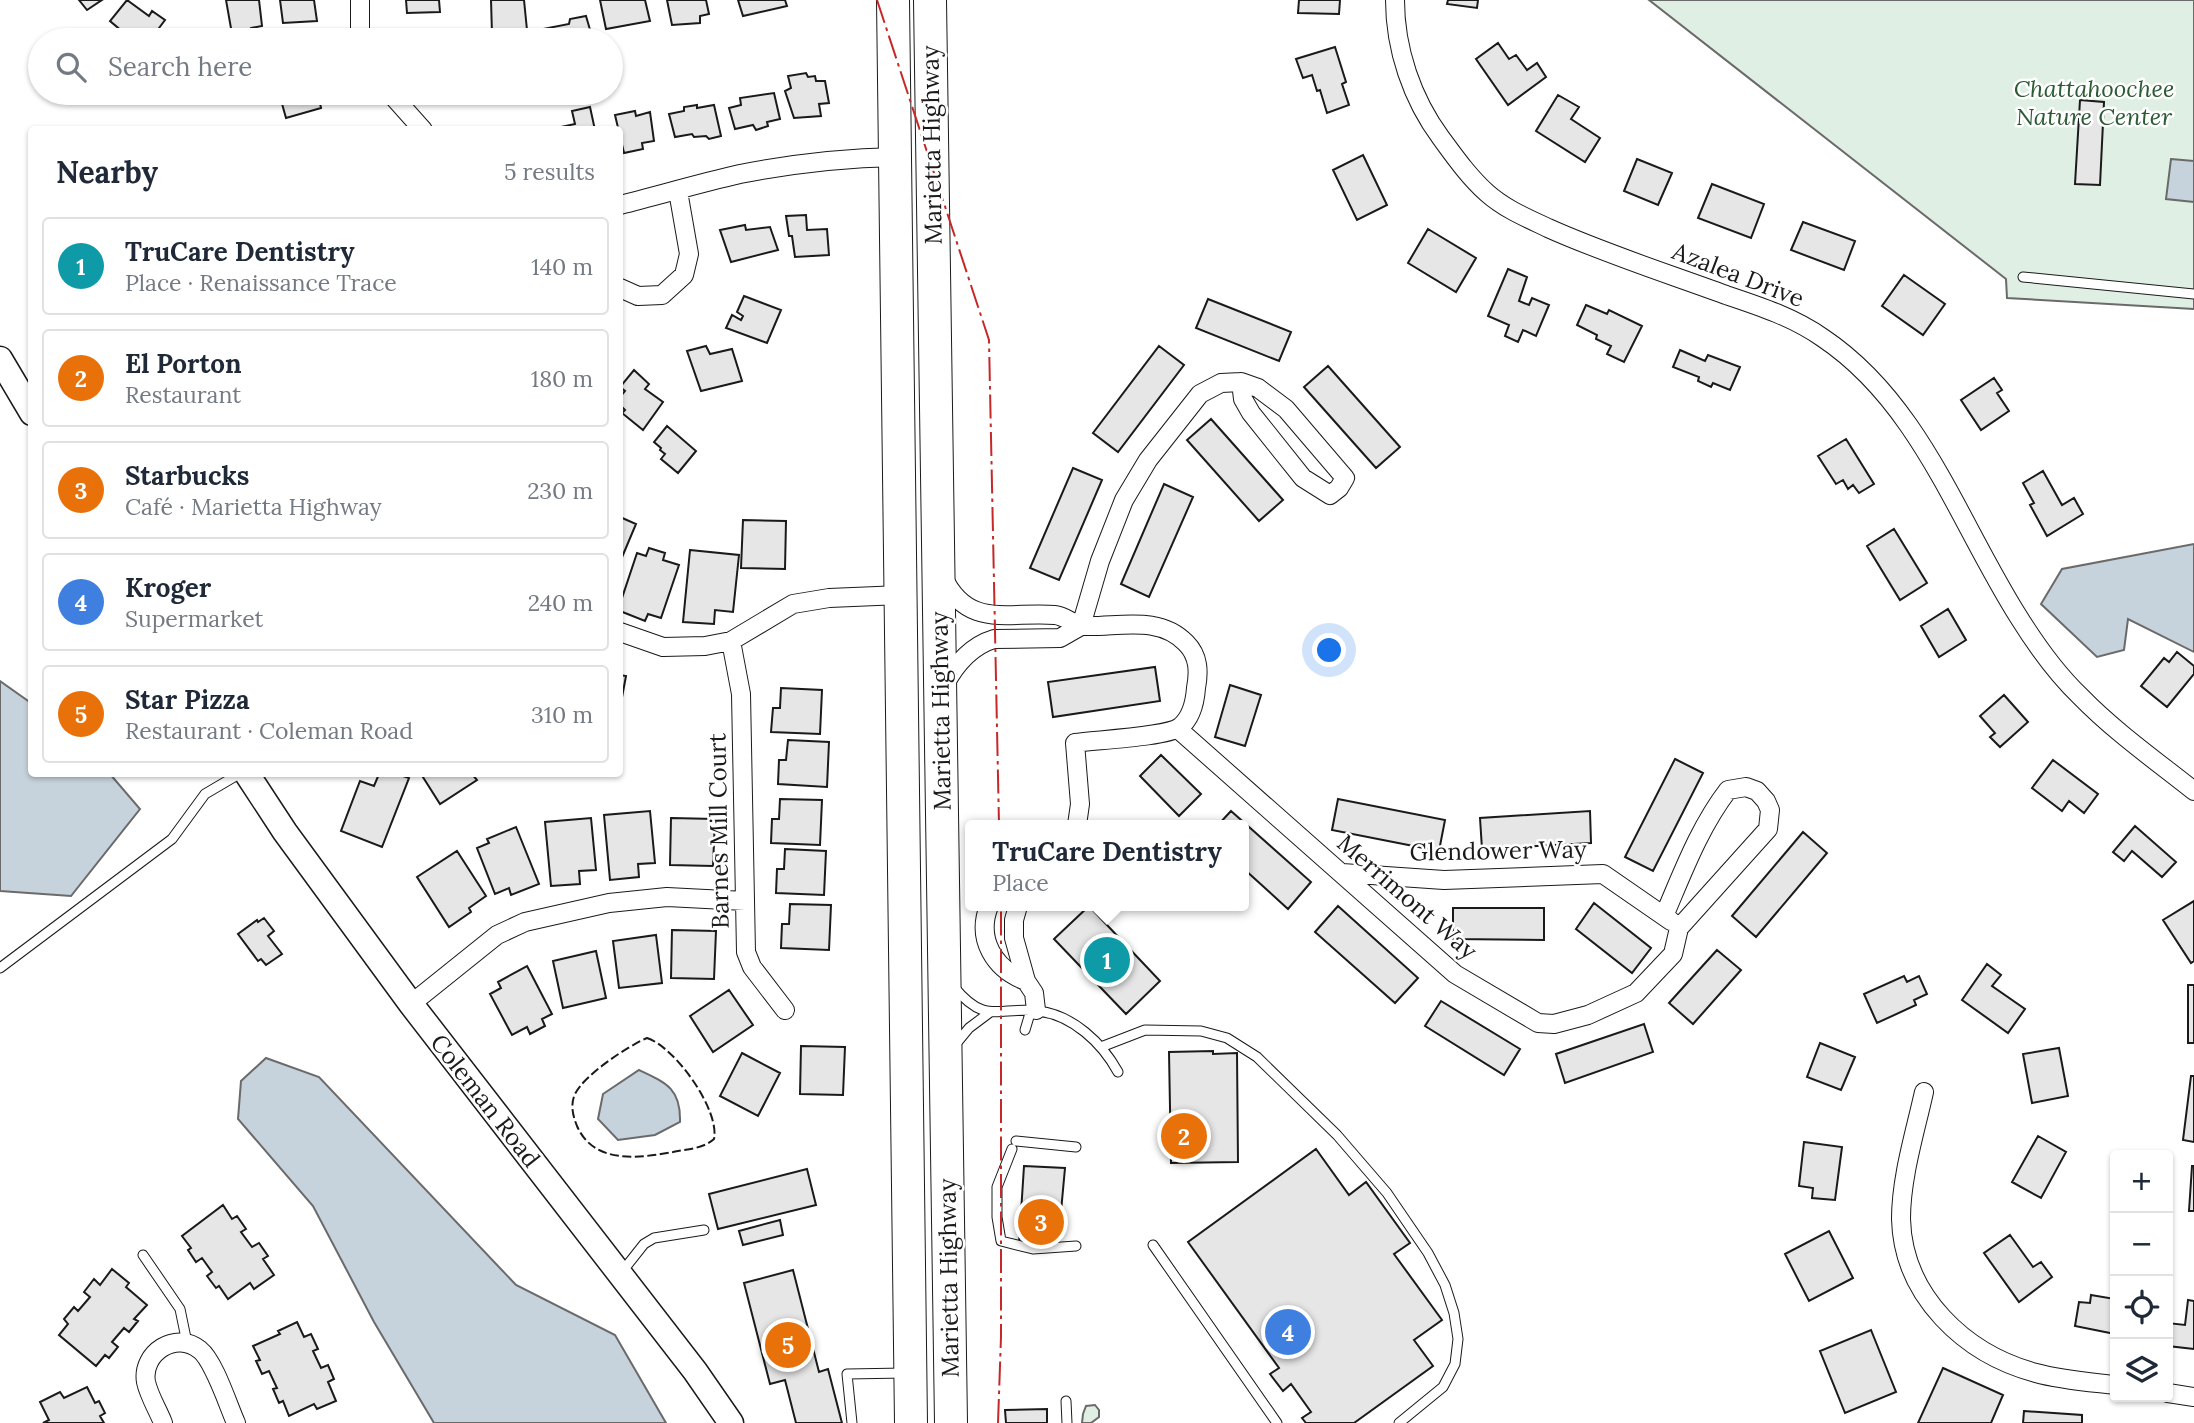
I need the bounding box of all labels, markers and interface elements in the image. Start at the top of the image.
search box [28,28,623,105]
street label: Marietta Highway [914,45,949,245]
icon: search [52,48,90,86]
text: Search here [108,50,252,83]
park label: Chattahoochee Nature Center [2014,73,2174,132]
text: Nearby [56,153,158,191]
text: 5 results [504,157,595,186]
text: TruCare Dentistry [125,235,355,268]
street label: Azalea Drive [1667,235,1808,314]
text: 1 [76,252,86,281]
text: 140 m [531,252,593,281]
text: Place · Renaissance Trace [125,268,397,297]
text: El Porton [125,347,242,380]
text: 2 [75,364,87,393]
text: 180 m [531,364,593,393]
text: Restaurant [125,380,241,409]
text: Starbucks [125,459,249,492]
text: 3 [75,476,87,505]
text: 230 m [527,476,593,505]
text: Café · Marietta Highway [125,492,382,521]
text: Kroger [125,571,211,604]
text: 4 [75,588,87,617]
text: 240 m [528,588,593,617]
text: Supermarket [125,604,263,633]
street label: Marietta Highway [923,611,958,811]
your location [1312,633,1346,667]
text: Star Pizza [125,683,250,716]
text: 5 [75,700,87,729]
text: 310 m [531,700,593,729]
text: Restaurant · Coleman Road [125,716,413,745]
street label: Barnes Mill Court [701,732,736,929]
popup [965,820,1249,911]
street label: Merrimont Way [1331,827,1484,966]
street label: Glendower Way [1409,833,1587,868]
text: TruCare Dentistry [992,835,1222,868]
text: Place [992,868,1049,897]
pin: 1 [1084,934,1130,986]
street label: Coleman Road [424,1028,547,1174]
pin: 2 [1161,1110,1207,1162]
map controls [2110,1150,2173,1402]
button: + [2110,1150,2173,1213]
street label: Marietta Highway [931,1178,966,1378]
pin: 3 [1018,1196,1064,1248]
button: − [2110,1213,2173,1276]
button: locate [2110,1276,2173,1339]
pin: 4 [1265,1306,1311,1358]
pin: 5 [765,1319,811,1371]
button: layers [2110,1339,2173,1402]

